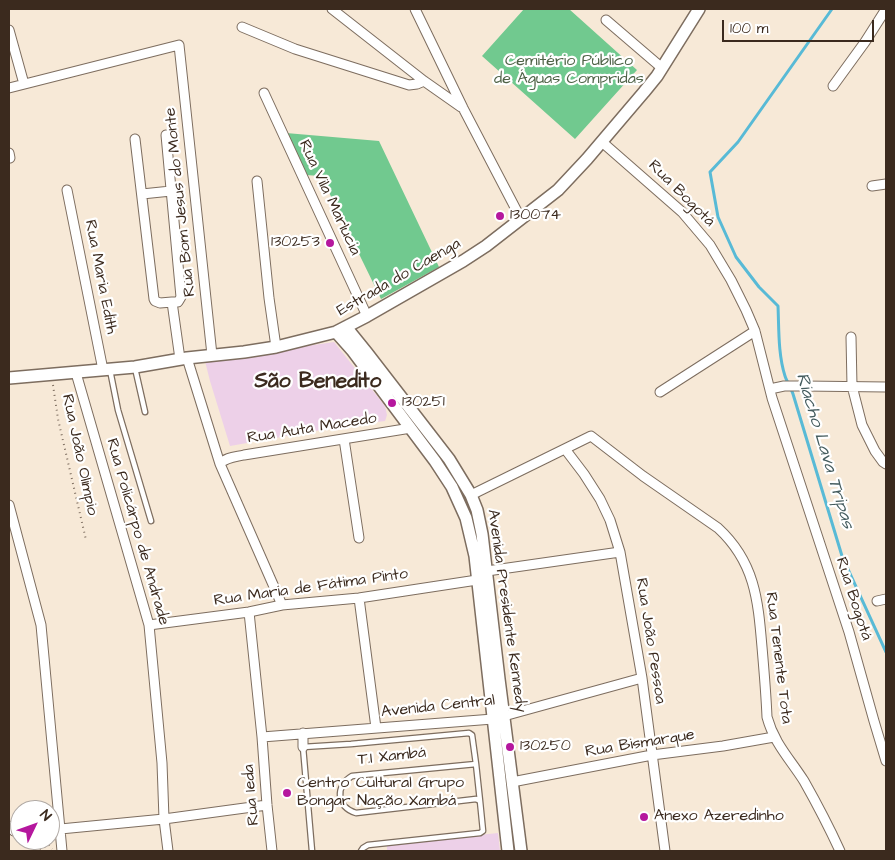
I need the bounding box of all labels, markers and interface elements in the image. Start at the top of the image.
scale bar [725,10,878,42]
text: 100 m [730,18,769,39]
park label: Cemitério Público de Águas Compridas [494,52,644,90]
street label: Rua Bom Jesus do Monte [162,107,200,297]
street label: Rua Vila Marlucia [294,137,364,259]
street label: Rua Bogotá [644,157,718,231]
place label: 130074 [510,206,561,226]
marker: 130074 [494,210,506,222]
street label: Rua Maria Edith [80,218,120,336]
place label: 130253 [271,233,320,253]
street label: Estrada do Caenga [334,235,464,321]
marker: 130253 [324,237,336,249]
district label: São Benedito [255,370,381,396]
water label: Riacho Lava Tripas [790,370,858,532]
street label: Rua João Olimpio [57,393,101,517]
place label: 130251 [402,393,445,413]
marker: 130251 [386,397,398,409]
street label: Rua Auta Macedo [246,409,378,449]
street label: Rua Policárpo de Andrade [101,437,173,627]
street label: Avenida Presidente Kennedy [482,508,530,714]
street label: Rua Bogotá [831,555,875,643]
street label: Rua Maria de Fátima Pinto [213,565,409,611]
street label: Rua João Pessoa [631,577,669,705]
street label: Rua Tenente Tota [760,591,796,725]
street label: Avenida Central [380,691,496,723]
street label: Rua Bismarque [584,726,696,762]
place label: 130250 [520,737,571,757]
marker: 130250 [504,741,516,753]
street label: T.I Xambá [357,744,427,770]
street label: Rua Ieda [240,764,264,826]
place label: Centro Cultural Grupo Bongar Nação Xambá [297,774,464,812]
marker: Centro Cultural Grupo Bongar Nação Xambá [281,787,293,799]
north arrow [10,800,60,850]
text: N [35,806,56,826]
place label: Anexo Azeredinho [654,807,784,827]
marker: Anexo Azeredinho [638,811,650,823]

